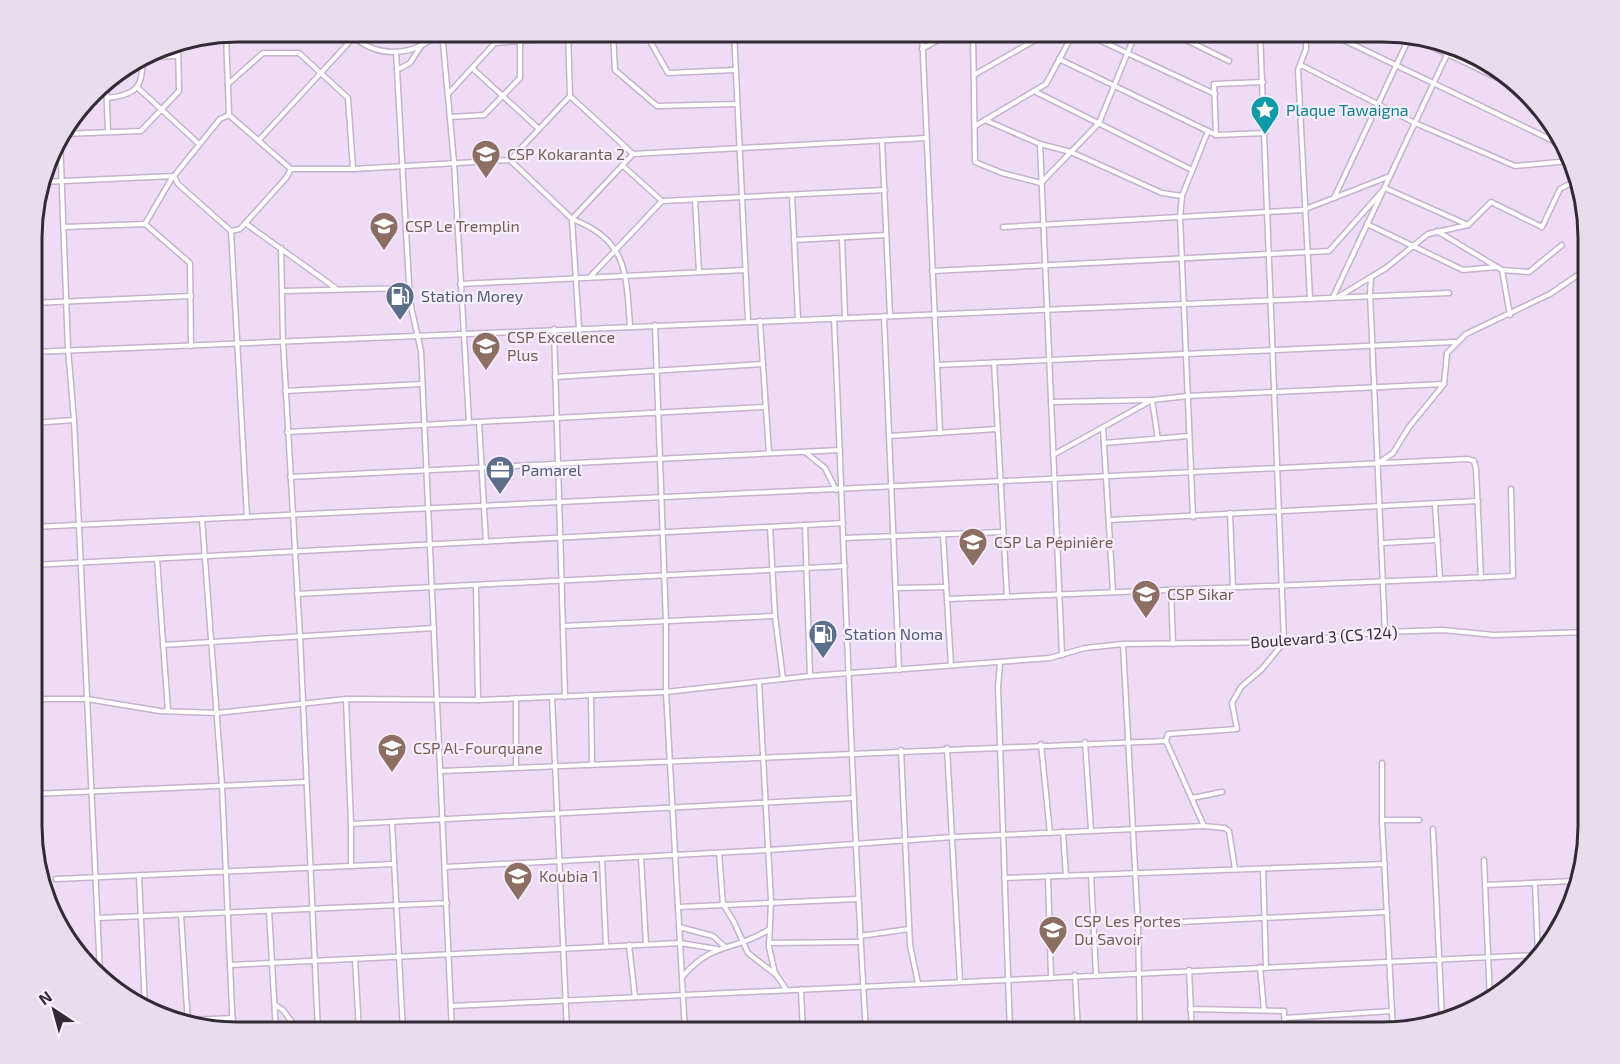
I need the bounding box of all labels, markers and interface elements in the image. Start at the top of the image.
place icon: Plaque Tawaigna [1249,94,1281,136]
place label: Plaque Tawaigna [1286,100,1408,119]
school or university icon: CSP Kokaranta 2 [470,138,502,180]
place label: CSP Kokaranta 2 [507,144,625,163]
school or university icon: CSP Le Tremplin [368,210,400,252]
place label: CSP Le Tremplin [405,216,520,235]
fuel station icon: Station Morey [384,280,416,322]
place label: Station Morey [421,286,524,305]
place label: CSP Excellence Plus [507,327,615,364]
school or university icon: CSP Excellence Plus [470,330,502,372]
office icon: Pamarel [484,454,516,496]
place label: Pamarel [521,460,582,479]
school or university icon: CSP La Pépiniêre [957,526,989,568]
place label: CSP La Pépiniêre [994,532,1113,551]
school or university icon: CSP Sikar [1130,578,1162,620]
place label: CSP Sikar [1167,584,1235,603]
fuel station icon: Station Noma [807,618,839,660]
street label: Boulevard 3 (CS 124) [1250,622,1398,651]
place label: Station Noma [844,624,943,643]
school or university icon: CSP Al-Fourquane [376,732,408,774]
place label: CSP Al-Fourquane [413,738,543,757]
school or university icon: Koubia 1 [502,860,534,902]
place label: Koubia 1 [539,866,598,885]
place label: CSP Les Portes Du Savoir [1074,911,1181,948]
school or university icon: CSP Les Portes Du Savoir [1037,914,1069,956]
north arrow [24,980,84,1040]
text: N [35,986,55,1009]

